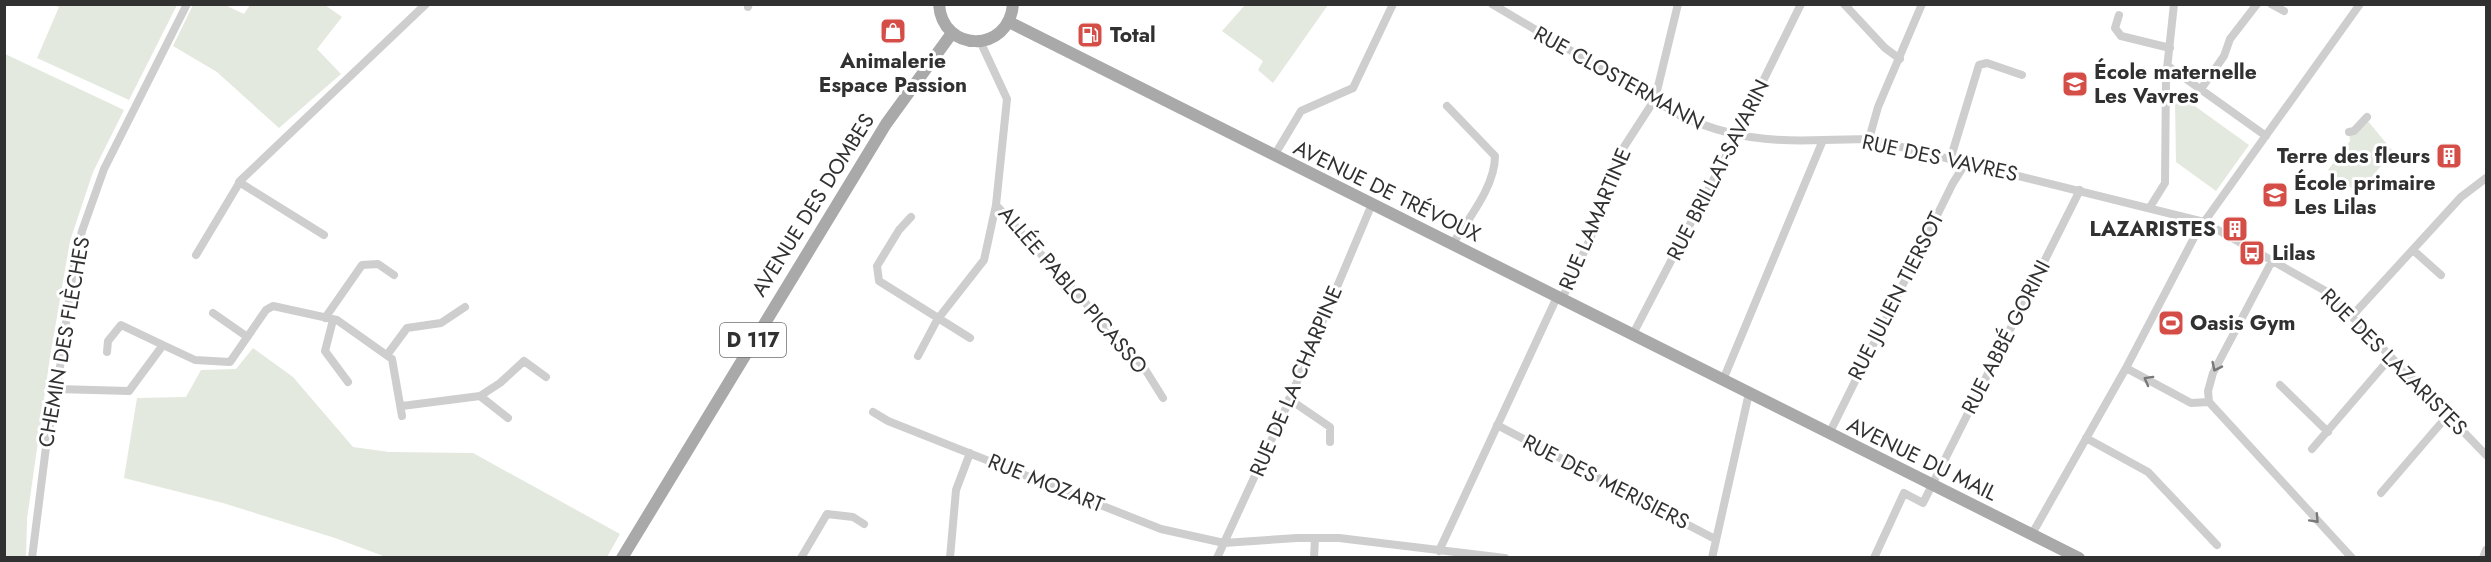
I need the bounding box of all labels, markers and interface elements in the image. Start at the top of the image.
shop icon: Animalerie Espace Passion [878,16,908,46]
street label: RUE CLOSTERMANN [1528,19,1710,137]
fuel station icon: Total [1075,20,1105,50]
place label: Total [1110,20,1156,50]
place label: Animalerie Espace Passion [819,46,967,100]
place label: École maternelle Les Vavres [2094,57,2257,111]
school or university icon: École maternelle Les Vavres [2060,69,2090,99]
street label: RUE BRILLAT-SAVARIN [1659,74,1777,266]
street label: AVENUE DES DOMBES [744,108,882,302]
street label: RUE DES VAVRES [1859,127,2021,189]
street label: AVENUE DE TRÉVOUX [1288,133,1486,249]
place label: Terre des fleurs [2277,141,2430,171]
building icon: Terre des fleurs [2434,141,2464,171]
street label: RUE LAMARTINE [1551,143,1639,295]
place label: École primaire Les Lilas [2294,168,2436,222]
school or university icon: École primaire Les Lilas [2260,180,2290,210]
street label: ALLÉE PABLO PICASSO [992,200,1154,380]
street label: RUE JULIEN TIERSOT [1841,207,1951,385]
place label: LAZARISTES [2089,214,2216,244]
building icon: LAZARISTES [2220,214,2250,244]
street label: CHEMIN DES FLÈCHES [31,234,97,450]
bus stop icon: Lilas [2237,238,2267,268]
place label: Lilas [2272,238,2316,268]
street label: RUE ABBÉ GORINI [1954,255,2058,419]
street label: RUE DE LA CHARPINE [1242,281,1350,481]
street label: RUE DES LAZARISTES [2314,282,2474,442]
sports icon: Oasis Gym [2156,308,2186,338]
place label: Oasis Gym [2190,308,2295,338]
road number: D 117 [720,323,786,357]
one-way arrow [2212,360,2224,371]
one-way arrow [2144,376,2155,387]
street label: AVENUE DU MAIL [1842,410,2003,509]
street label: RUE DES MERISIERS [1518,427,1694,537]
street label: RUE MOZART [984,446,1109,520]
one-way arrow [2308,511,2319,522]

